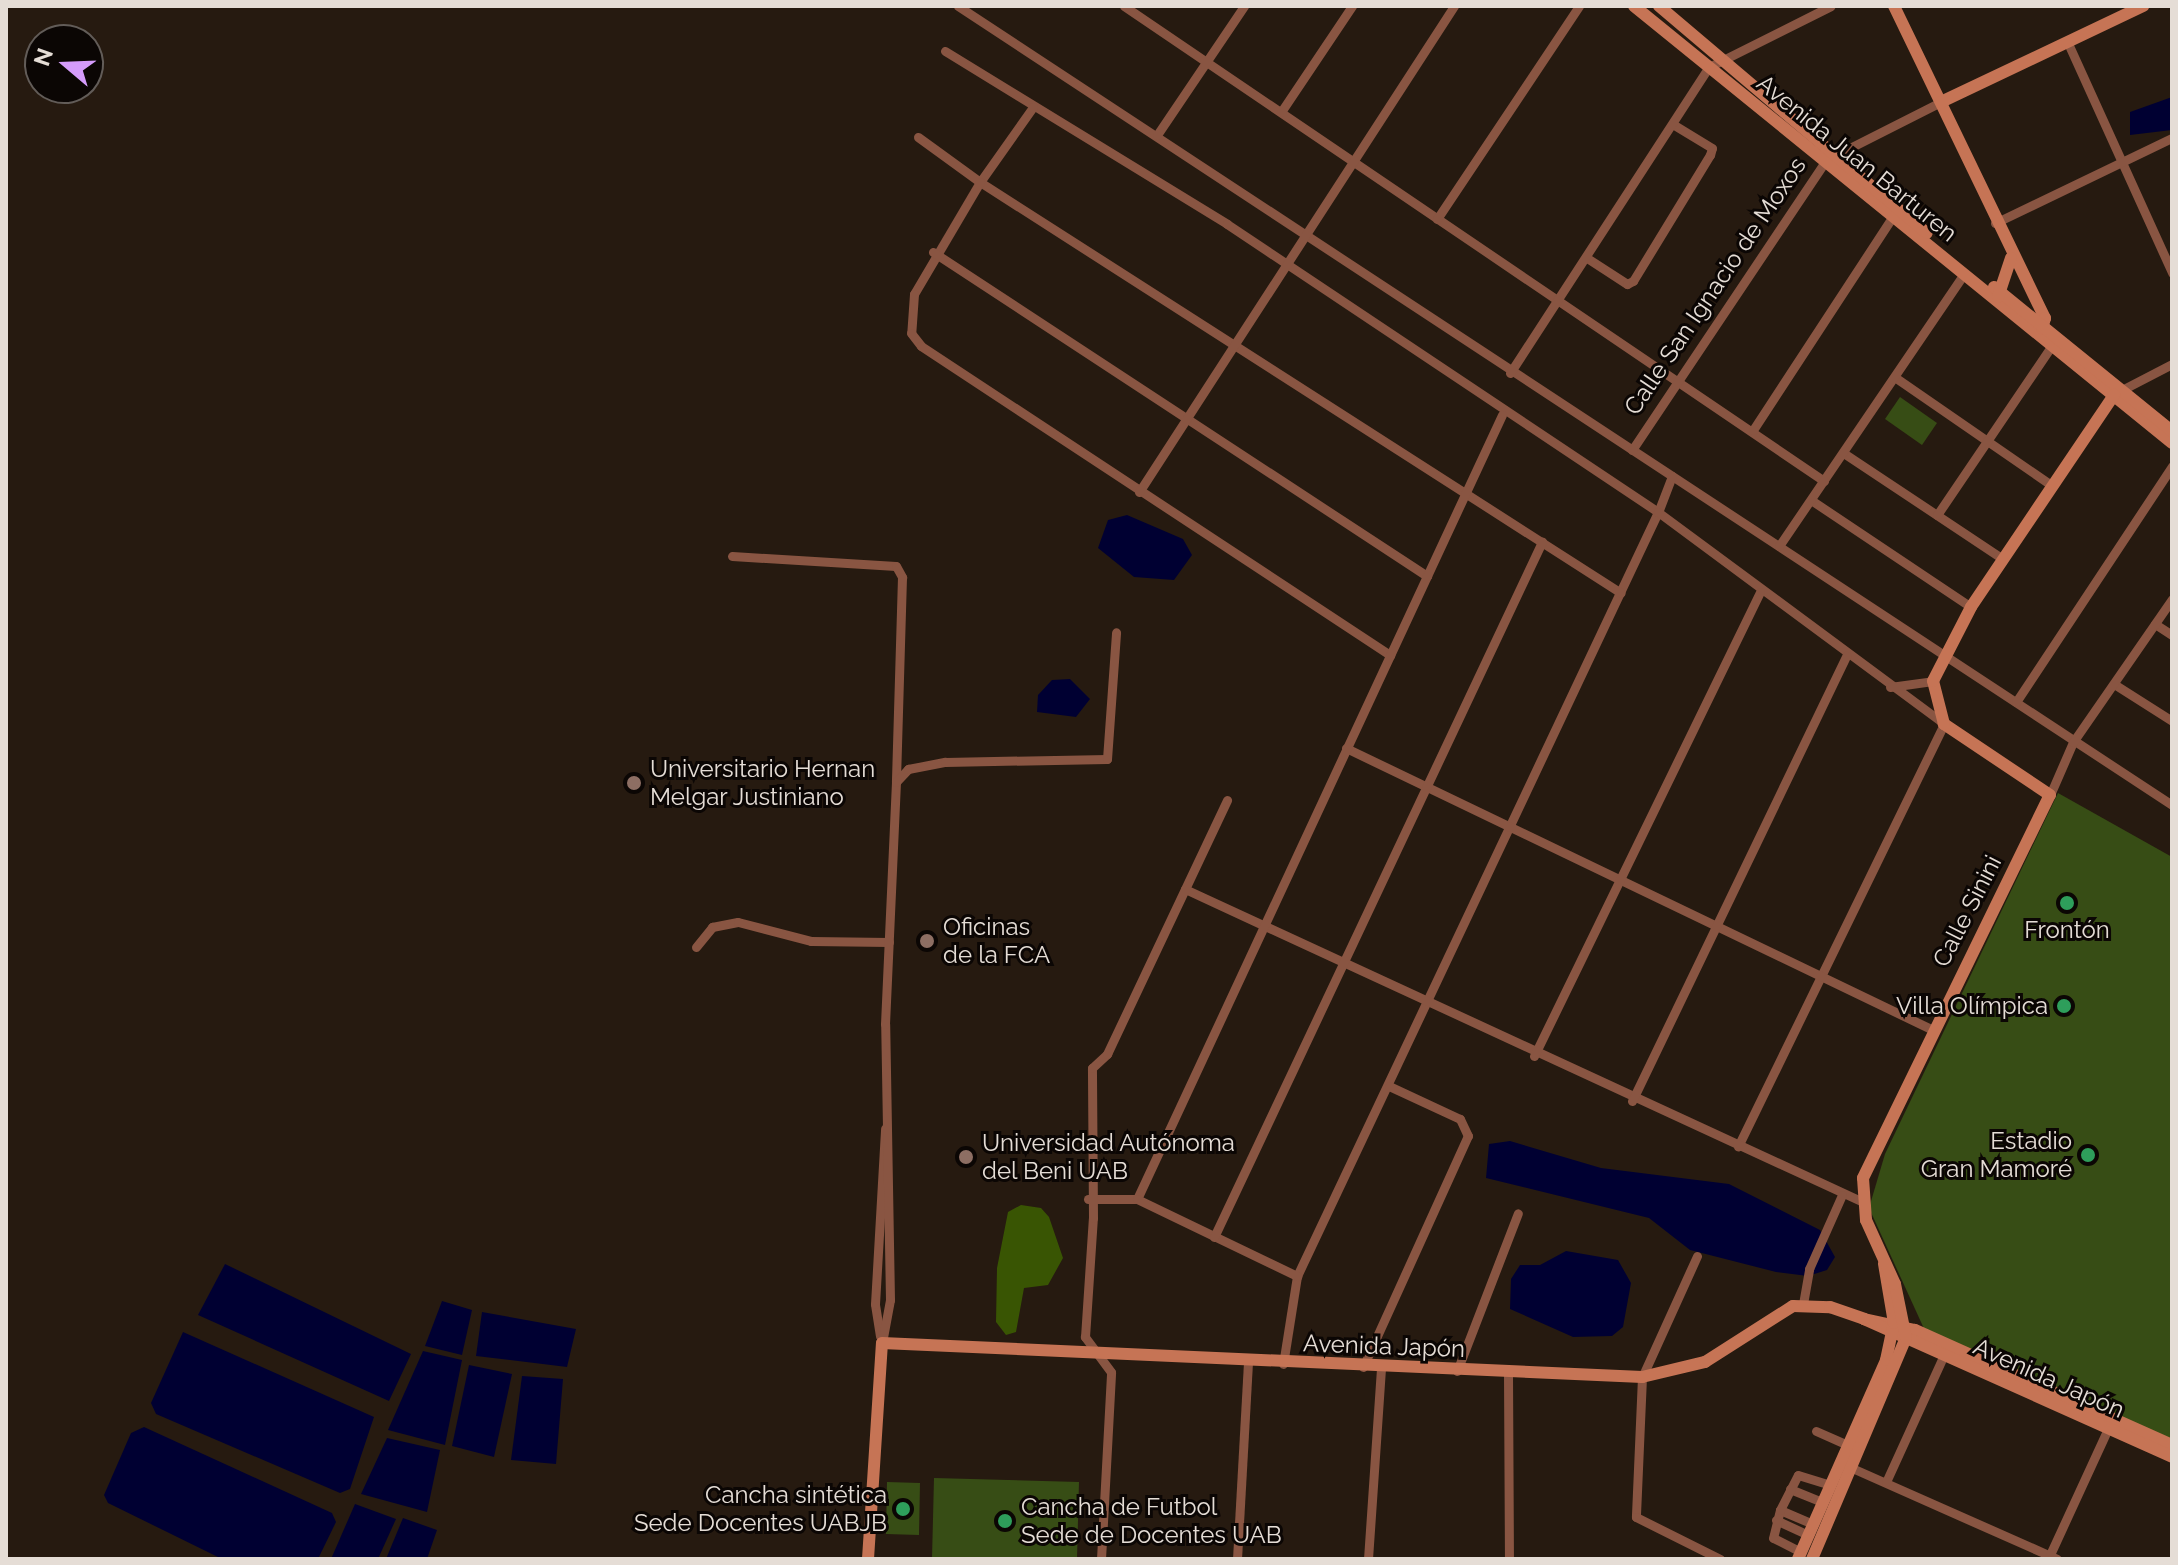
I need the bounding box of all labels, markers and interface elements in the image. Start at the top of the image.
north arrow [24,24,104,104]
text: N [28,45,58,69]
street label: Avenida Juan Barturen [1751,68,1963,248]
street label: Calle San Ignacio de Moxos [1618,152,1812,420]
place label: Universitario Hernan Melgar Justiniano [650,755,875,811]
marker: Universitario Hernan Melgar Justiniano [625,774,643,792]
street label: Calle Sinini [1927,851,2007,971]
marker: Frontón [2058,894,2076,912]
place label: Oficinas de la FCA [943,913,1050,969]
place label: Frontón [2024,916,2110,944]
marker: Oficinas de la FCA [918,932,936,950]
place label: Villa Olímpica [1896,992,2048,1020]
marker: Villa Olímpica [2055,997,2073,1015]
place label: Estadio Gran Mamoré [1921,1127,2072,1183]
place label: Universidad Autónoma del Beni UAB [982,1129,1236,1185]
marker: Estadio Gran Mamoré [2079,1146,2097,1164]
marker: Universidad Autónoma del Beni UAB [957,1148,975,1166]
street label: Avenida Japón [1302,1329,1466,1363]
street label: Avenida Japón [1969,1332,2129,1424]
place label: Cancha sintética Sede Docentes UABJB [634,1481,887,1537]
place label: Cancha de Futbol Sede de Docentes UAB [1021,1493,1282,1549]
marker: Cancha sintética Sede Docentes UABJB [894,1500,912,1518]
marker: Cancha de Futbol Sede de Docentes UAB [996,1512,1014,1530]

